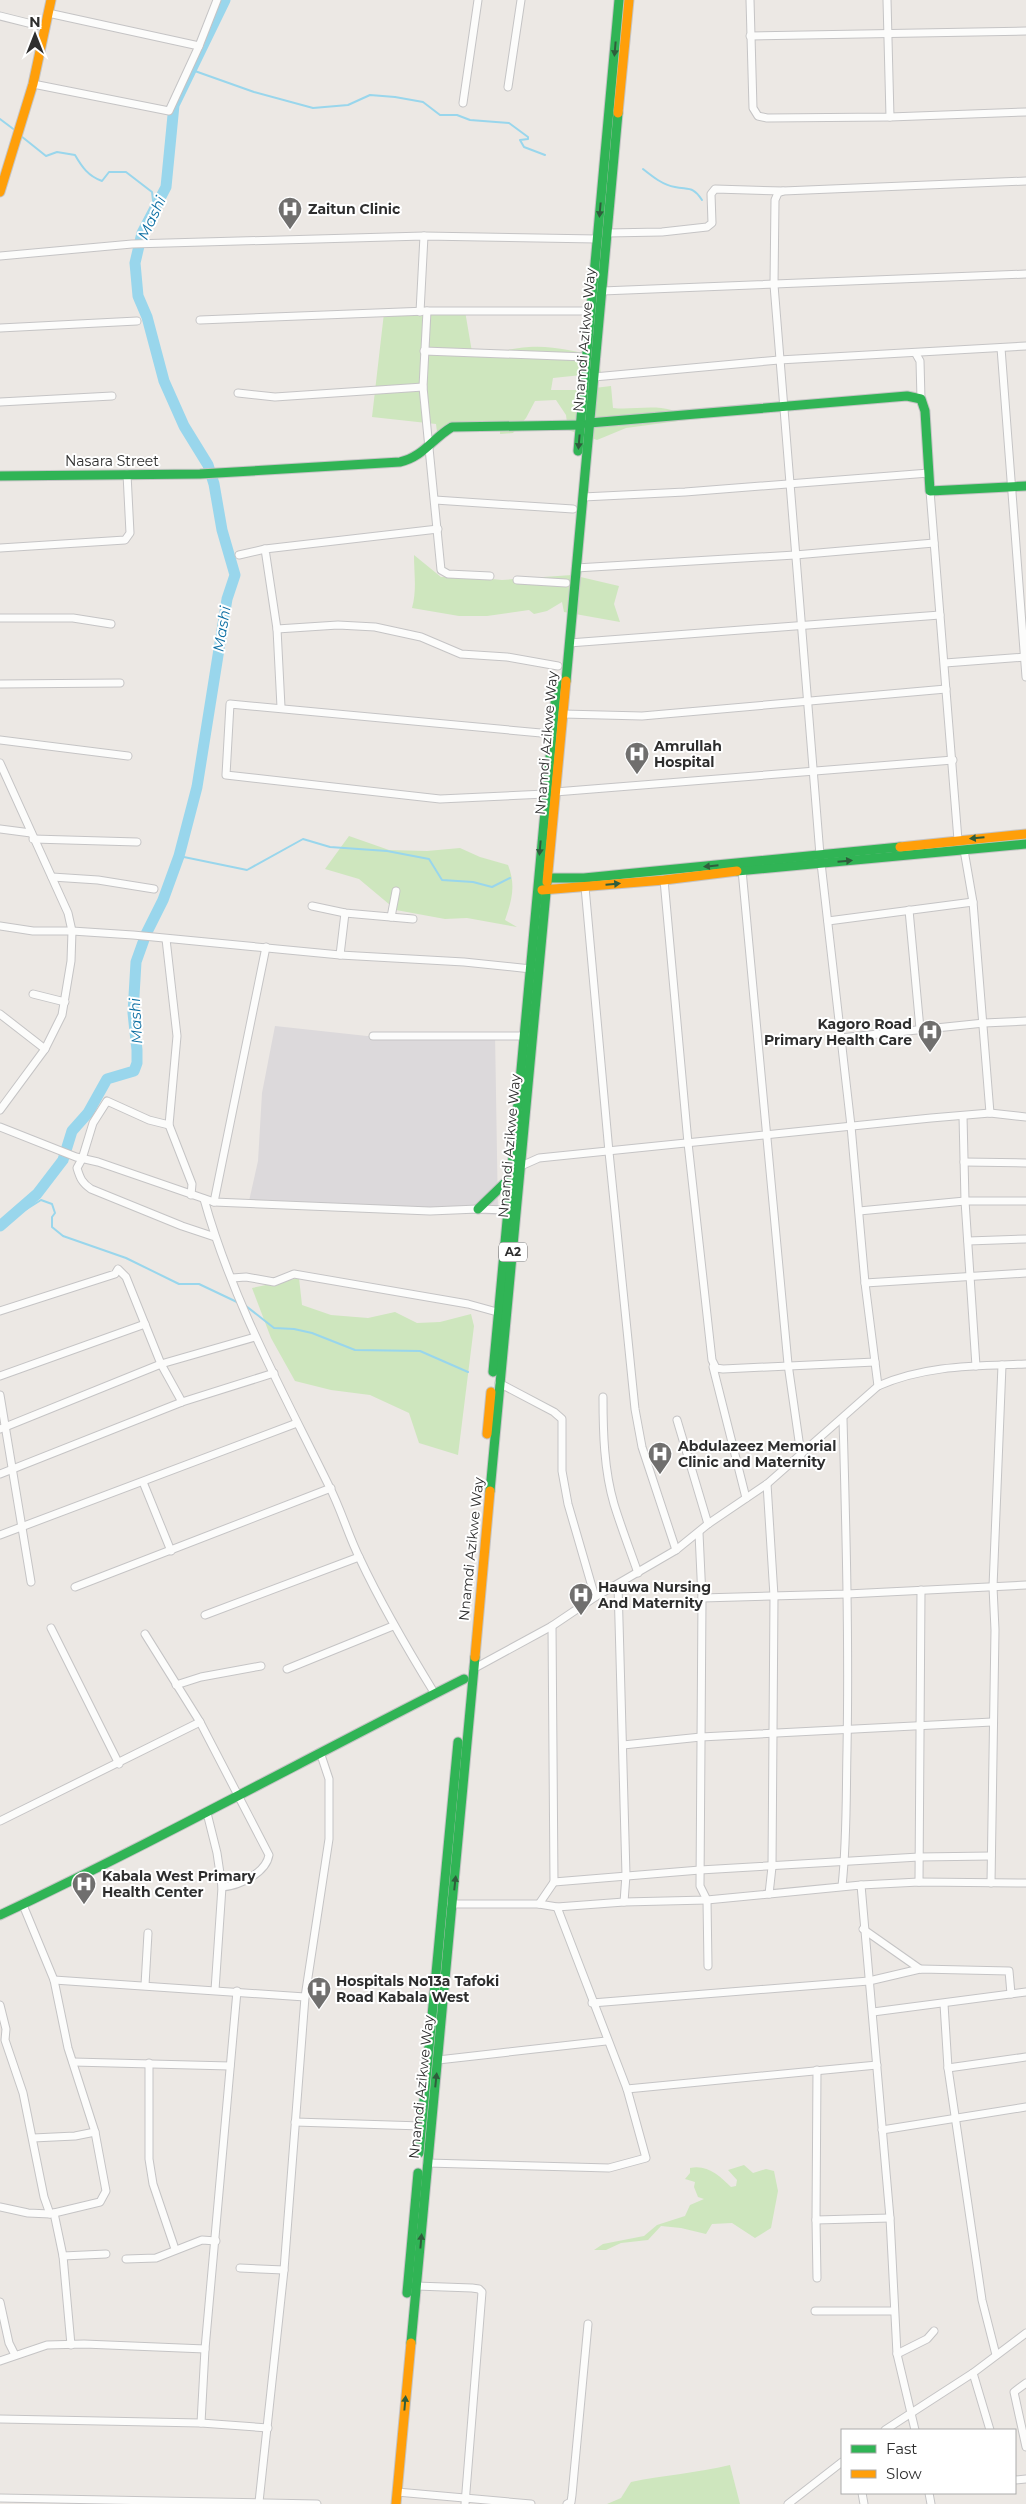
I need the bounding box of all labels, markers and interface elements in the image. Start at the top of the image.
north arrow [10,10,60,60]
text: N [29,13,41,31]
one-way arrow [610,41,618,57]
water label: Mashi [133,192,170,243]
hospital icon: Zaitun Clinic [277,196,303,230]
place label: Zaitun Clinic [308,200,401,218]
one-way arrow [595,203,603,219]
street label: Nnamdi Azikwe Way [569,267,599,413]
one-way arrow [575,434,583,450]
street label: Nasara Street [65,452,159,470]
water label: Mashi [209,604,235,653]
street label: Nnamdi Azikwe Way [531,670,561,816]
place label: Amrullah Hospital [653,737,722,771]
hospital icon: Amrullah Hospital [624,741,650,775]
one-way arrow [969,835,985,843]
one-way arrow [536,840,544,856]
one-way arrow [837,856,853,864]
one-way arrow [703,862,719,870]
one-way arrow [606,880,622,888]
water label: Mashi [125,997,146,1044]
place label: Kagoro Road Primary Health Care [764,1015,912,1049]
hospital icon: Kagoro Road Primary Health Care [917,1019,943,1053]
street label: Nnamdi Azikwe Way [494,1073,524,1219]
road number: A2 [499,1242,527,1262]
place label: Abdulazeez Memorial Clinic and Maternity [677,1437,836,1471]
hospital icon: Abdulazeez Memorial Clinic and Maternity [647,1441,673,1475]
street label: Nnamdi Azikwe Way [455,1476,488,1622]
place label: Hauwa Nursing And Maternity [597,1578,711,1612]
hospital icon: Hauwa Nursing And Maternity [568,1582,594,1616]
place label: Kabala West Primary Health Center [102,1867,256,1901]
hospital icon: Kabala West Primary Health Center [71,1871,97,1905]
one-way arrow [451,1875,459,1891]
place label: Hospitals No13a Tafoki Road Kabala West [336,1972,499,2006]
hospital icon: Hospitals No13a Tafoki Road Kabala West [306,1976,332,2010]
street label: Nnamdi Azikwe Way [405,2014,438,2160]
one-way arrow [432,2071,440,2087]
one-way arrow [417,2233,425,2249]
one-way arrow [402,2395,410,2411]
legend [841,2429,1016,2494]
text: Fast [886,2439,917,2458]
text: Slow [886,2464,922,2483]

